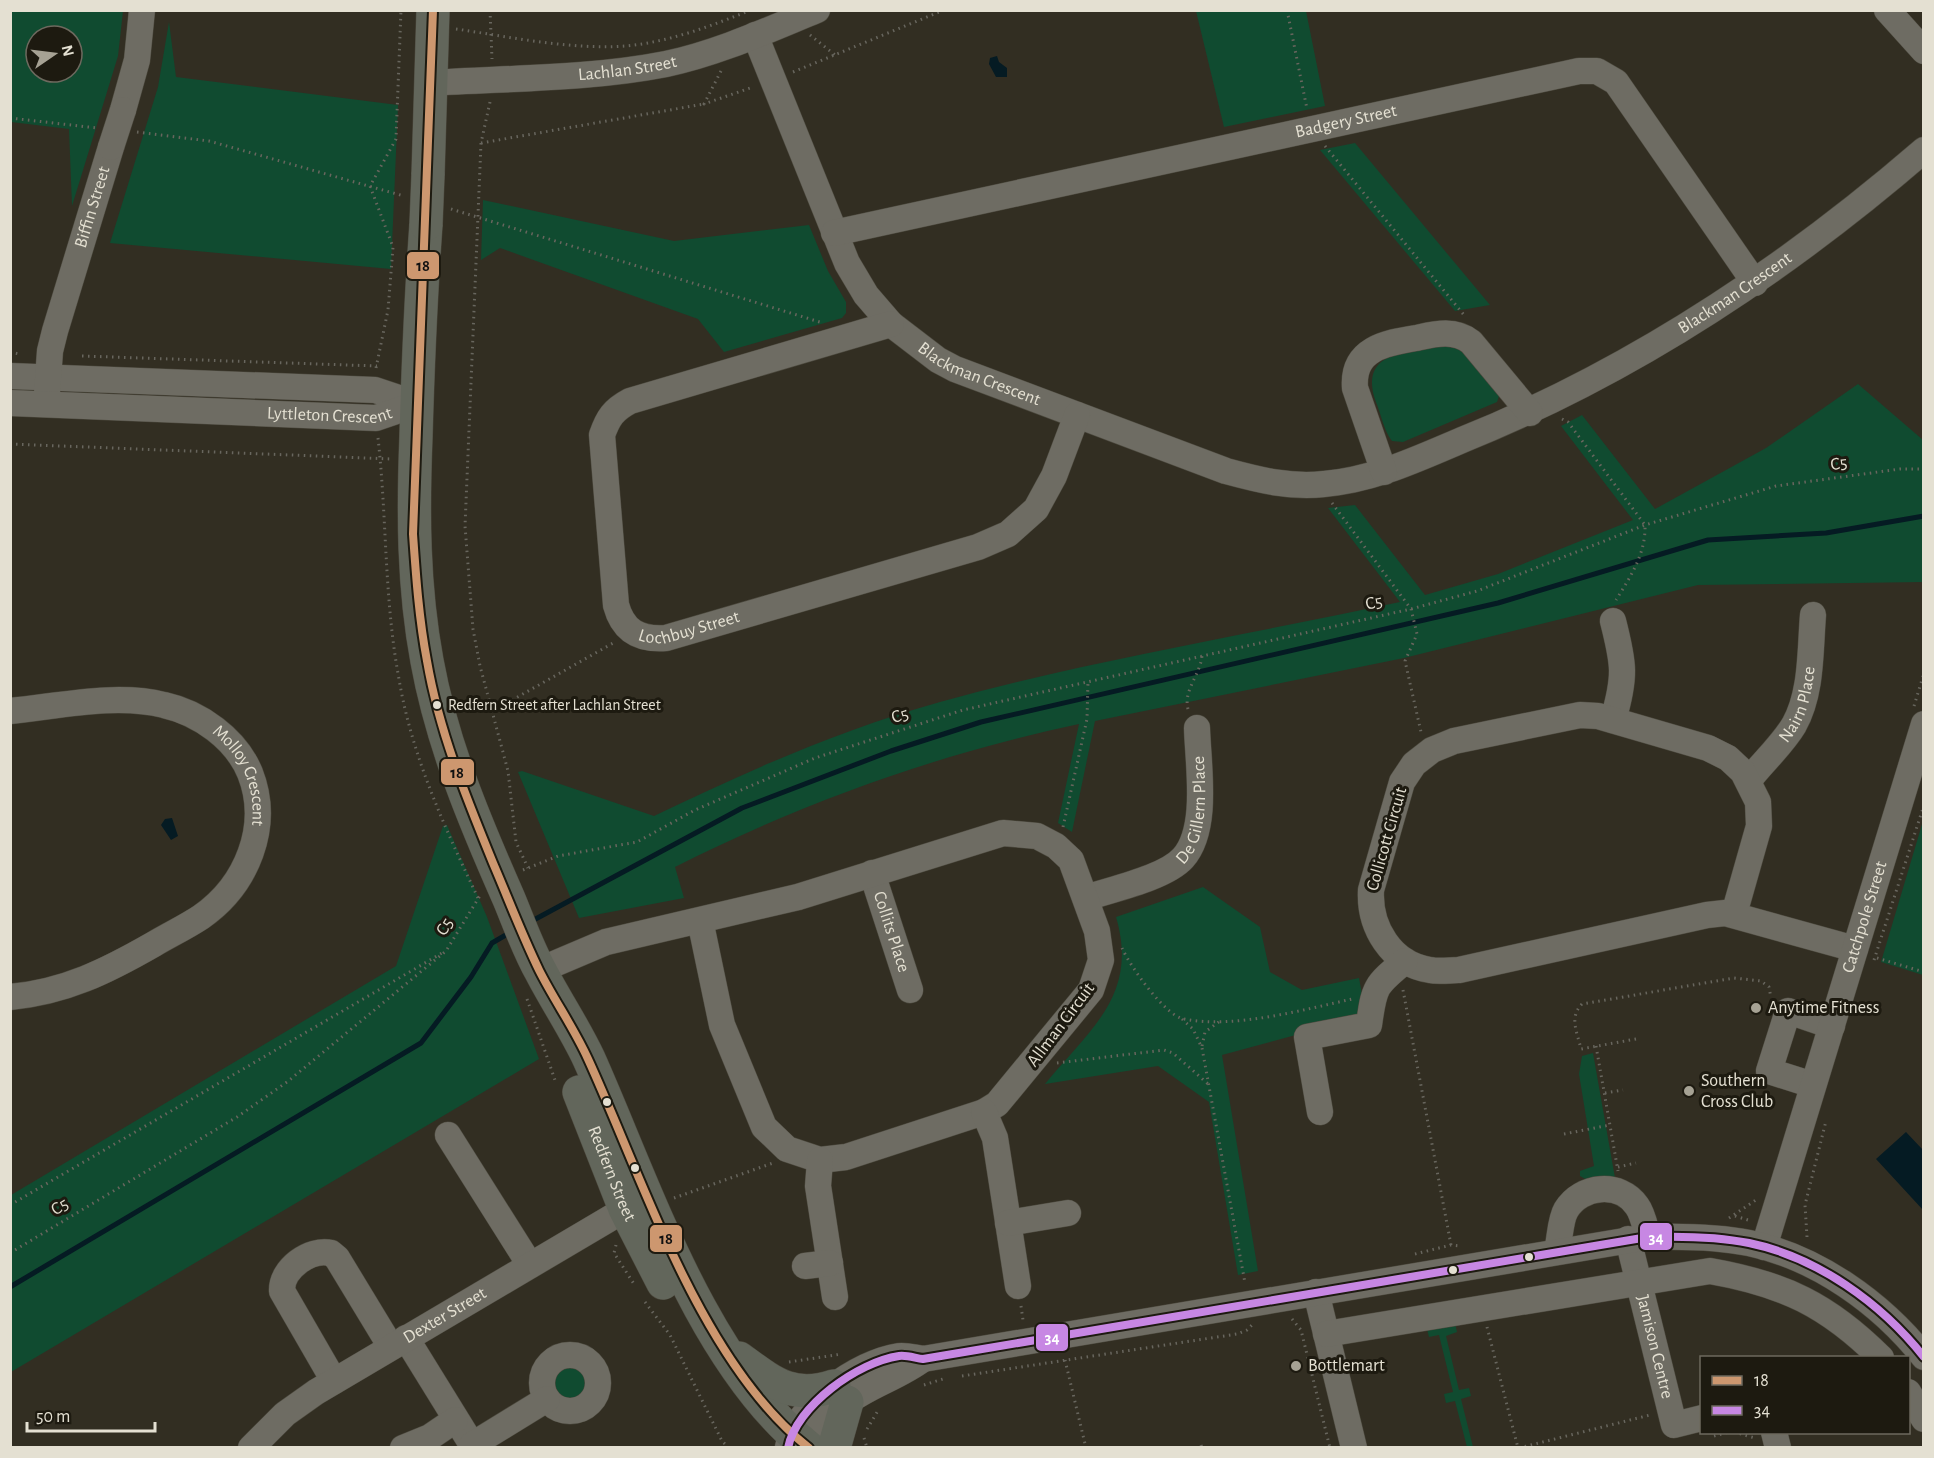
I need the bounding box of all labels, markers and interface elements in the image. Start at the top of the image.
north arrow [24,24,84,84]
text: N [58,43,77,58]
street label: Lachlan Street [577,53,679,84]
street label: Badgery Street [1294,102,1399,141]
street label: Biffin Street [72,164,114,250]
street label: Blackman Crescent [1675,249,1796,338]
line badge: 18 [406,251,440,280]
text: 18 [416,258,430,274]
street label: Blackman Crescent [914,339,1043,409]
street label: Lyttleton Crescent [267,404,395,427]
street label: C5 [1829,454,1849,474]
street label: C5 [1364,592,1384,614]
street label: Lochbuy Street [636,608,742,648]
street label: Nairn Place [1776,666,1819,746]
place label: Redfern Street after Lachlan Street [448,697,661,713]
marker: Redfern Street after Lachlan Street [431,699,443,711]
street label: C5 [889,705,911,727]
street label: Molloy Crescent [209,722,267,827]
street label: De Gillern Place [1173,755,1209,868]
line badge: 18 [440,758,475,786]
text: 18 [450,765,464,781]
street label: Collicott Circuit [1364,785,1410,893]
street label: Catchpole Street [1839,859,1891,975]
street label: Collits Place [870,889,913,975]
street label: C5 [433,915,457,939]
street label: Allman Circuit [1024,980,1098,1070]
place label: Anytime Fitness [1768,999,1879,1017]
marker: Anytime Fitness [1749,1001,1763,1015]
place label: Southern Cross Club [1701,1072,1773,1111]
marker: Southern Cross Club [1682,1084,1696,1098]
unlabelled marker [601,1096,613,1108]
street label: Redfern Street [584,1124,639,1225]
unlabelled marker [629,1162,641,1174]
street label: C5 [48,1195,72,1219]
line badge: 34 [1639,1222,1673,1251]
line badge: 18 [649,1224,683,1253]
text: 34 [1649,1230,1663,1246]
text: 18 [659,1231,673,1247]
unlabelled marker [1523,1251,1535,1263]
unlabelled marker [1447,1264,1459,1276]
street label: Dexter Street [401,1284,490,1347]
street label: Jamison Centre [1633,1293,1676,1400]
line badge: 34 [1035,1323,1069,1352]
text: 34 [1045,1330,1059,1346]
legend [1700,1356,1910,1434]
place label: Bottlemart [1308,1357,1385,1375]
marker: Bottlemart [1289,1359,1303,1373]
text: 18 [1754,1372,1769,1390]
scale bar [27,1395,154,1433]
text: 34 [1754,1402,1770,1420]
text: 50 m [36,1408,70,1426]

